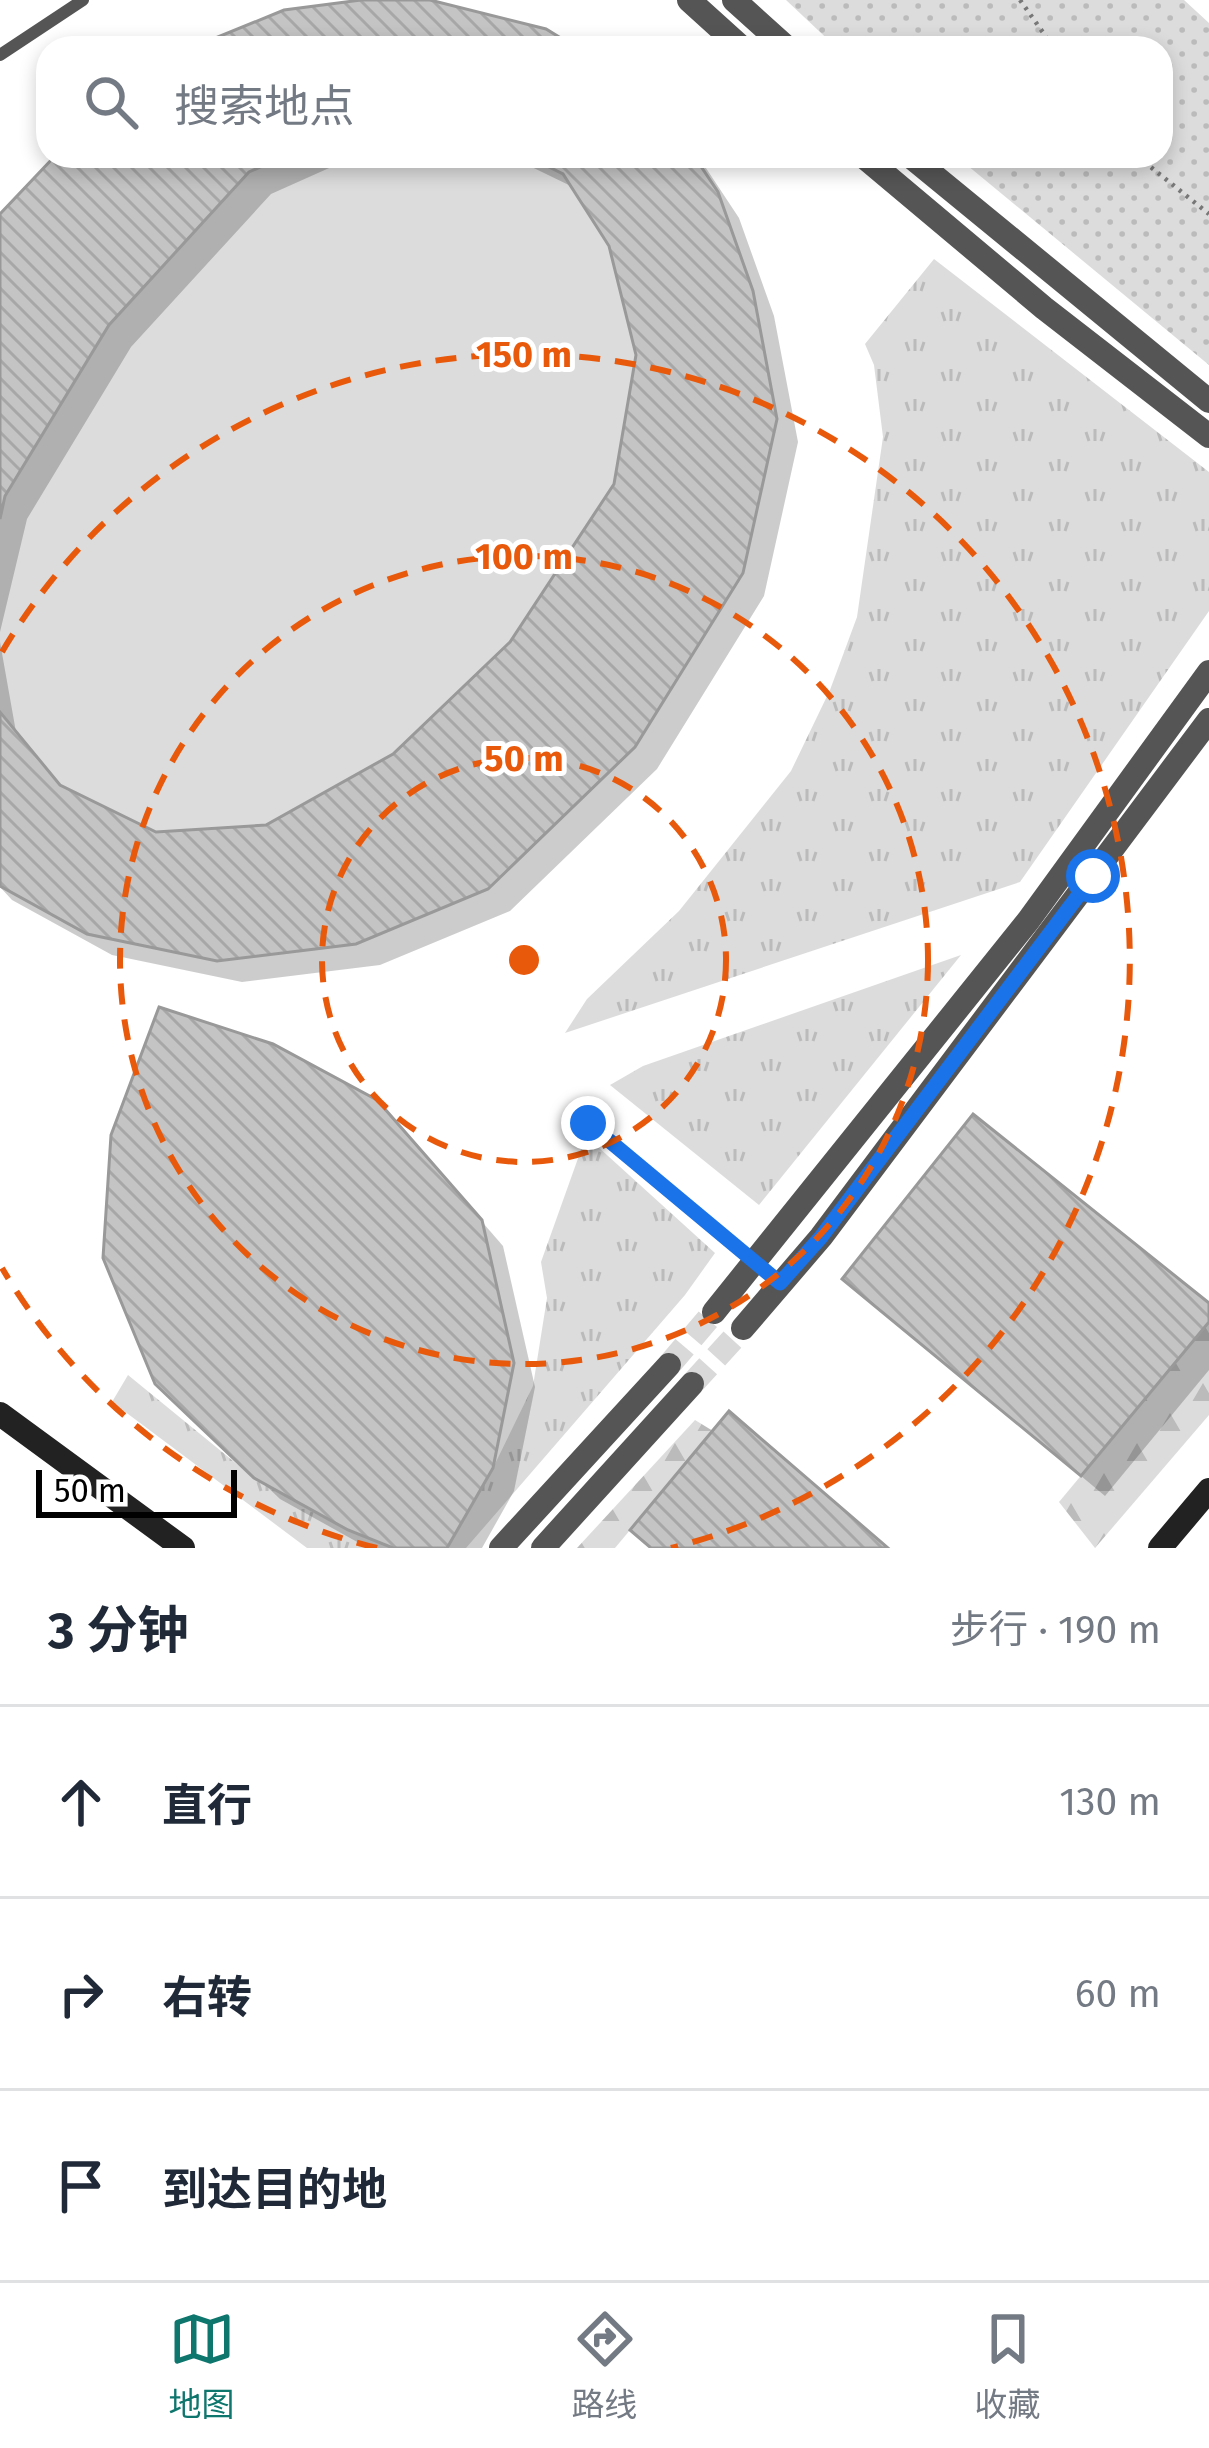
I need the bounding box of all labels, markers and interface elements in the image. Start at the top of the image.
search box [36,36,1173,168]
icon: search [78,69,144,135]
text: 搜索地点 [174,80,354,134]
text: 150 m [476,333,572,377]
text: 100 m [475,535,573,579]
text: 50 m [484,737,564,781]
route start [1066,849,1120,903]
centre of rings [503,939,545,981]
route end [561,1096,615,1150]
scale bar [36,1464,237,1517]
text: 50 m [54,1471,126,1511]
text: 3 分钟 [48,1600,189,1662]
text: 步行 · 190 m [950,1607,1161,1653]
icon: ahead [48,1769,114,1835]
text: 直行 [162,1779,252,1833]
text: 130 m [1059,1779,1161,1825]
icon: right [48,1961,114,2027]
text: 右转 [162,1971,252,2025]
text: 60 m [1075,1971,1161,2017]
icon: arrive [48,2153,114,2219]
text: 到达目的地 [162,2163,387,2217]
tab: 地图 [169,2306,235,2426]
tab: 路线 [572,2306,638,2426]
tab: 收藏 [975,2306,1041,2426]

